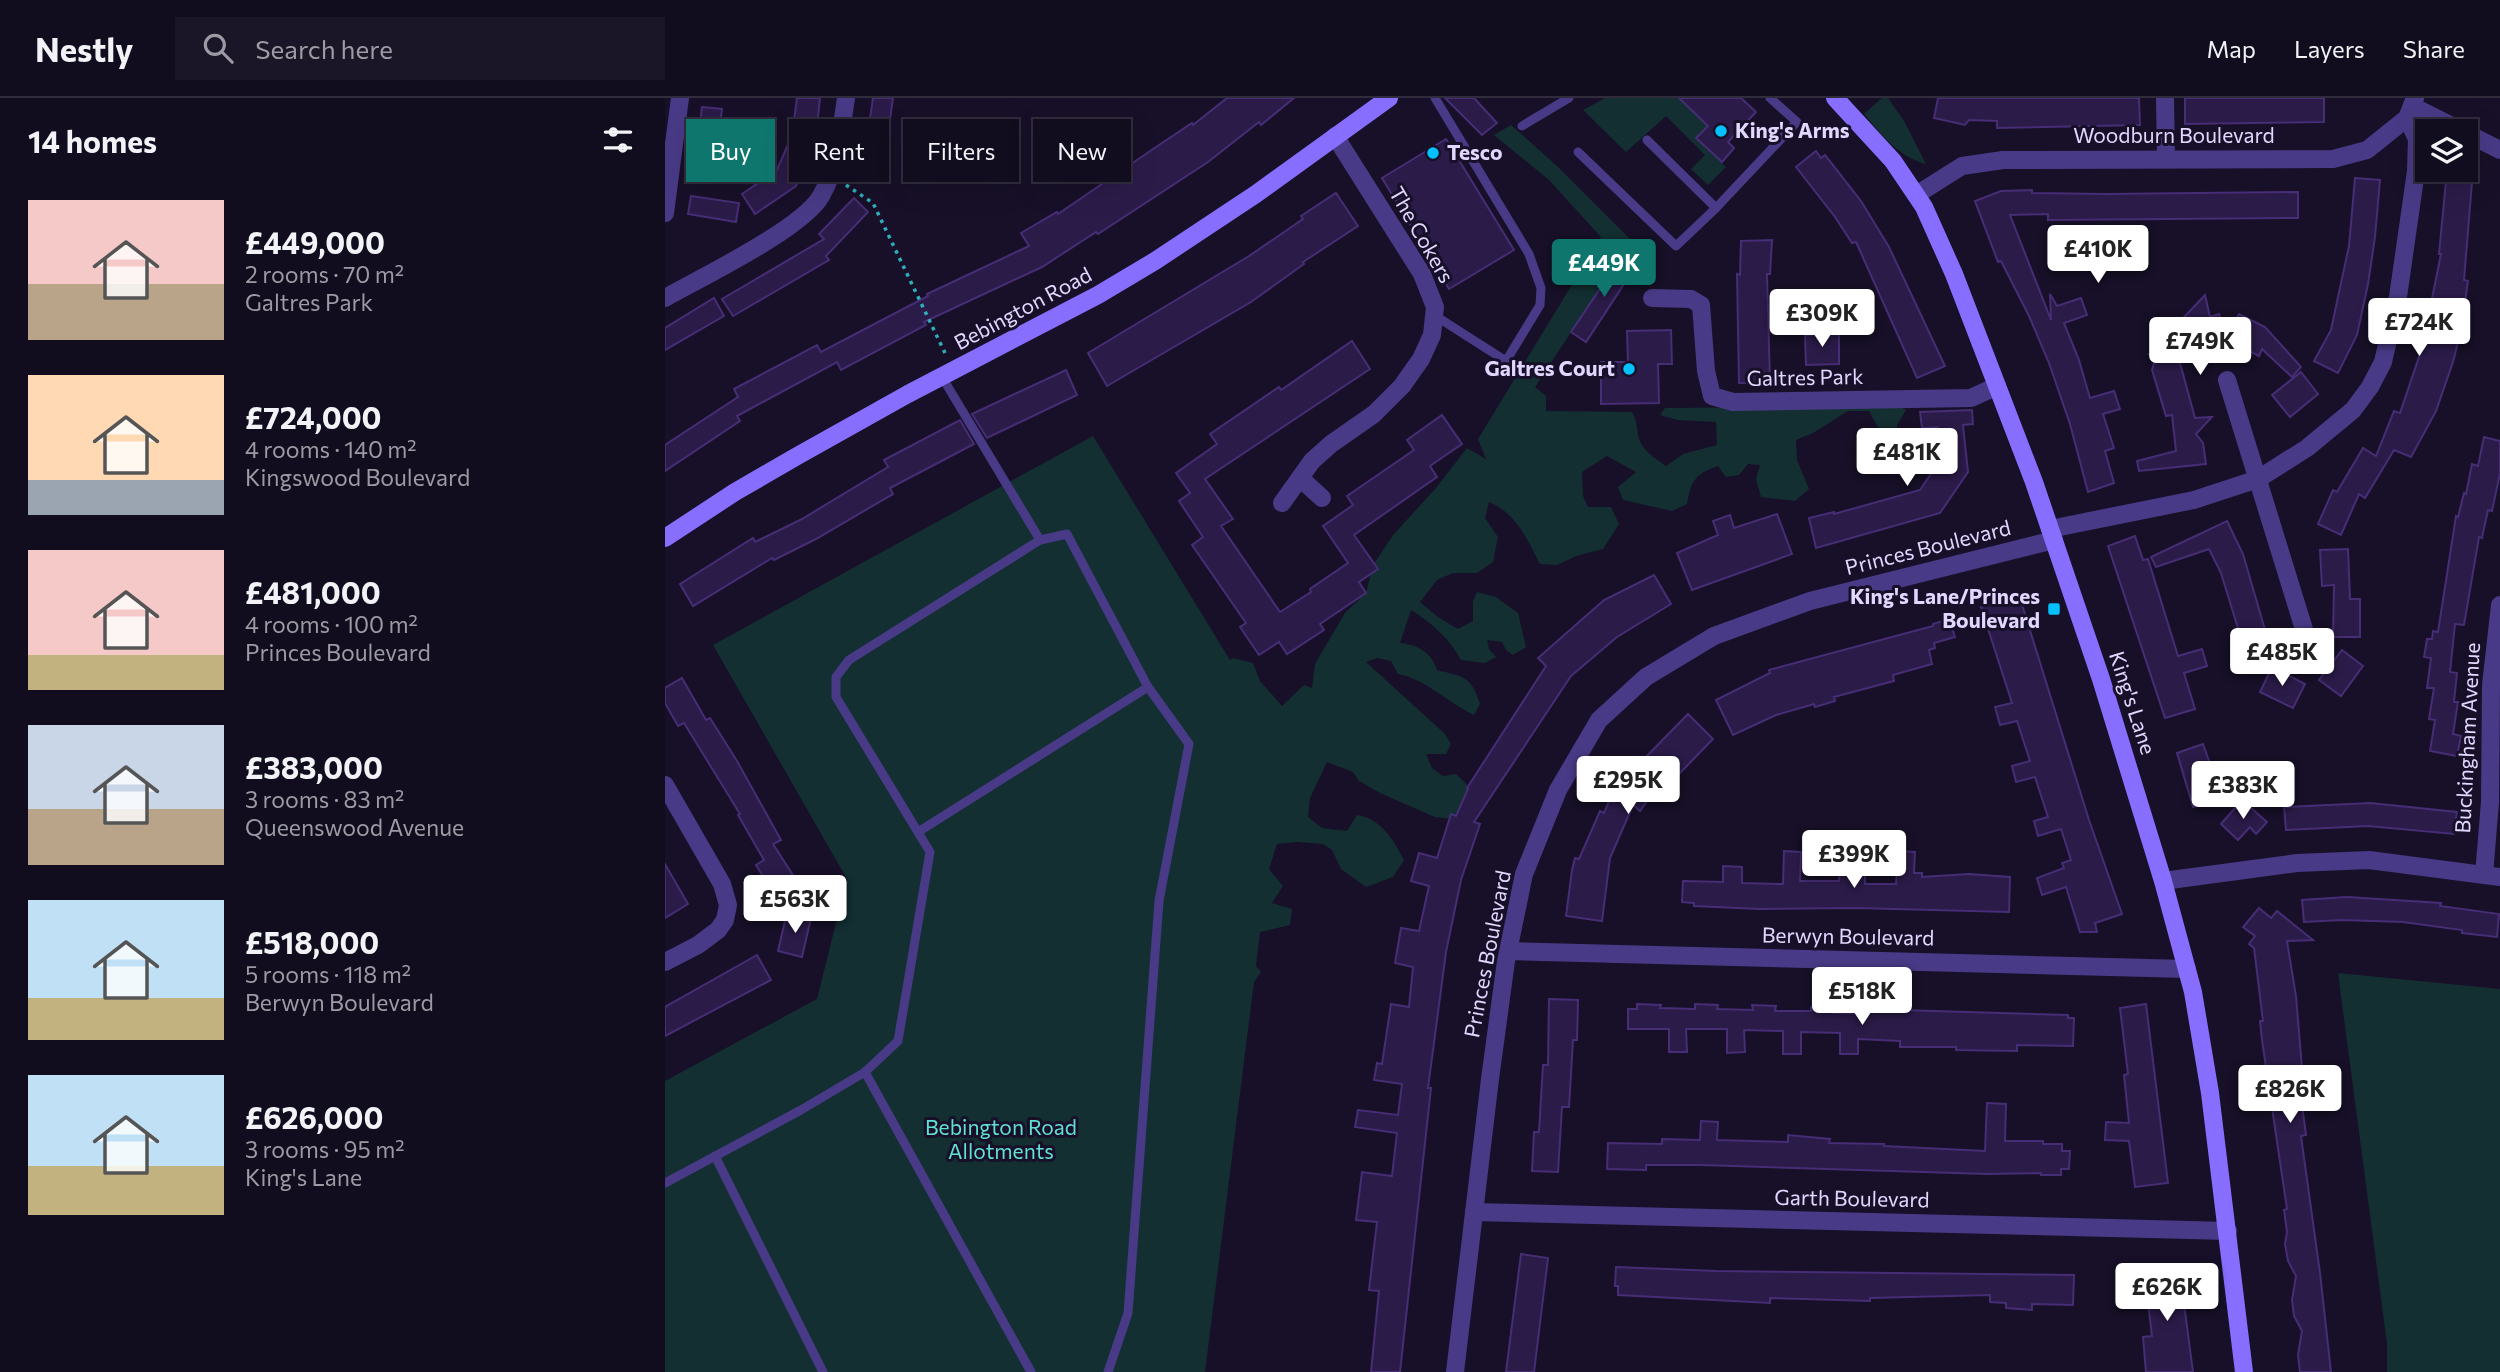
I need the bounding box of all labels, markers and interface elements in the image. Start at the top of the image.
search box [175,17,665,80]
text: Nestly [35,28,133,69]
icon: search [199,29,237,67]
text: Search here [255,33,393,64]
text: Map [2207,34,2256,63]
text: Layers [2294,34,2365,63]
text: Share [2403,34,2465,63]
place label: King's Arms [1735,117,1850,142]
chip: Buy [686,119,775,182]
chip: Rent [789,119,889,182]
chip: Filters [903,119,1019,182]
chip: New [1033,119,1131,182]
map controls [2415,119,2478,182]
button: layers [2415,119,2478,182]
icon: filters [599,121,637,159]
text: 14 homes [28,122,157,159]
street label: Woodburn Boulevard [2073,122,2275,147]
marker: King's Arms [1713,123,1729,139]
place label: Tesco [1447,139,1503,164]
marker: Tesco [1425,145,1441,161]
street label: The Cokers [1385,182,1460,287]
text: £449,000 [245,223,385,260]
pin: £410K [2049,226,2147,285]
icon: home [84,228,168,312]
text: £410K [2063,234,2133,262]
pin: £449K [1555,240,1653,299]
text: £449K [1568,248,1640,276]
text: 2 rooms · 70 m² [245,260,404,288]
street label: Bebington Road [949,261,1095,354]
text: Galtres Park [245,288,373,316]
pin: £309K [1773,289,1871,349]
text: £309K [1786,298,1858,326]
pin: £724K [2370,299,2468,358]
text: £724K [2384,307,2454,335]
pin: £749K [2151,317,2249,377]
text: £749K [2165,326,2235,354]
place label: Galtres Court [1484,355,1615,380]
marker: Galtres Court [1621,361,1637,377]
street label: Galtres Park [1746,363,1864,390]
text: £724,000 [245,398,382,435]
icon: home [84,403,168,487]
pin: £481K [1858,428,1956,488]
text: 4 rooms · 140 m² [245,435,417,463]
text: £481K [1873,437,1941,465]
text: Kingswood Boulevard [245,463,470,491]
street label: Princes Boulevard [1842,514,2013,579]
text: £481,000 [245,573,381,610]
icon: home [84,578,168,662]
place label: King's Lane/Princes Boulevard [1850,583,2040,632]
marker: King's Lane/Princes Boulevard [2046,601,2062,617]
text: 4 rooms · 100 m² [245,610,418,638]
pin: £485K [2233,628,2331,688]
text: £485K [2246,637,2318,665]
text: Princes Boulevard [245,638,431,666]
street label: Buckingham Avenue [2449,642,2484,834]
street label: King's Lane [2105,648,2162,757]
text: £383,000 [245,748,383,785]
icon: home [84,753,168,837]
pin: £295K [1579,756,1677,816]
pin: £383K [2194,762,2292,821]
text: £295K [1593,765,1663,793]
text: £383K [2208,770,2278,798]
text: 3 rooms · 83 m² [245,785,404,813]
text: Queenswood Avenue [245,813,464,841]
pin: £399K [1805,830,1903,890]
text: £399K [1818,839,1890,867]
street label: Princes Boulevard [1458,868,1515,1039]
pin: £563K [746,876,844,935]
text: £563K [760,884,830,912]
street label: Berwyn Boulevard [1762,921,1934,950]
text: £518,000 [245,923,379,960]
icon: home [84,928,168,1012]
text: 5 rooms · 118 m² [245,960,411,988]
pin: £518K [1813,968,1911,1027]
text: £518K [1828,976,1896,1004]
text: Berwyn Boulevard [245,988,434,1016]
pin: £826K [2241,1066,2339,1125]
text: £826K [2254,1074,2326,1102]
text: £626,000 [245,1098,383,1135]
icon: home [84,1103,168,1187]
park label: Bebington Road Allotments [925,1114,1077,1163]
text: 3 rooms · 95 m² [245,1135,404,1163]
text: King's Lane [245,1163,362,1191]
street label: Garth Boulevard [1774,1184,1930,1211]
pin: £626K [2118,1264,2216,1323]
text: £626K [2131,1272,2203,1300]

